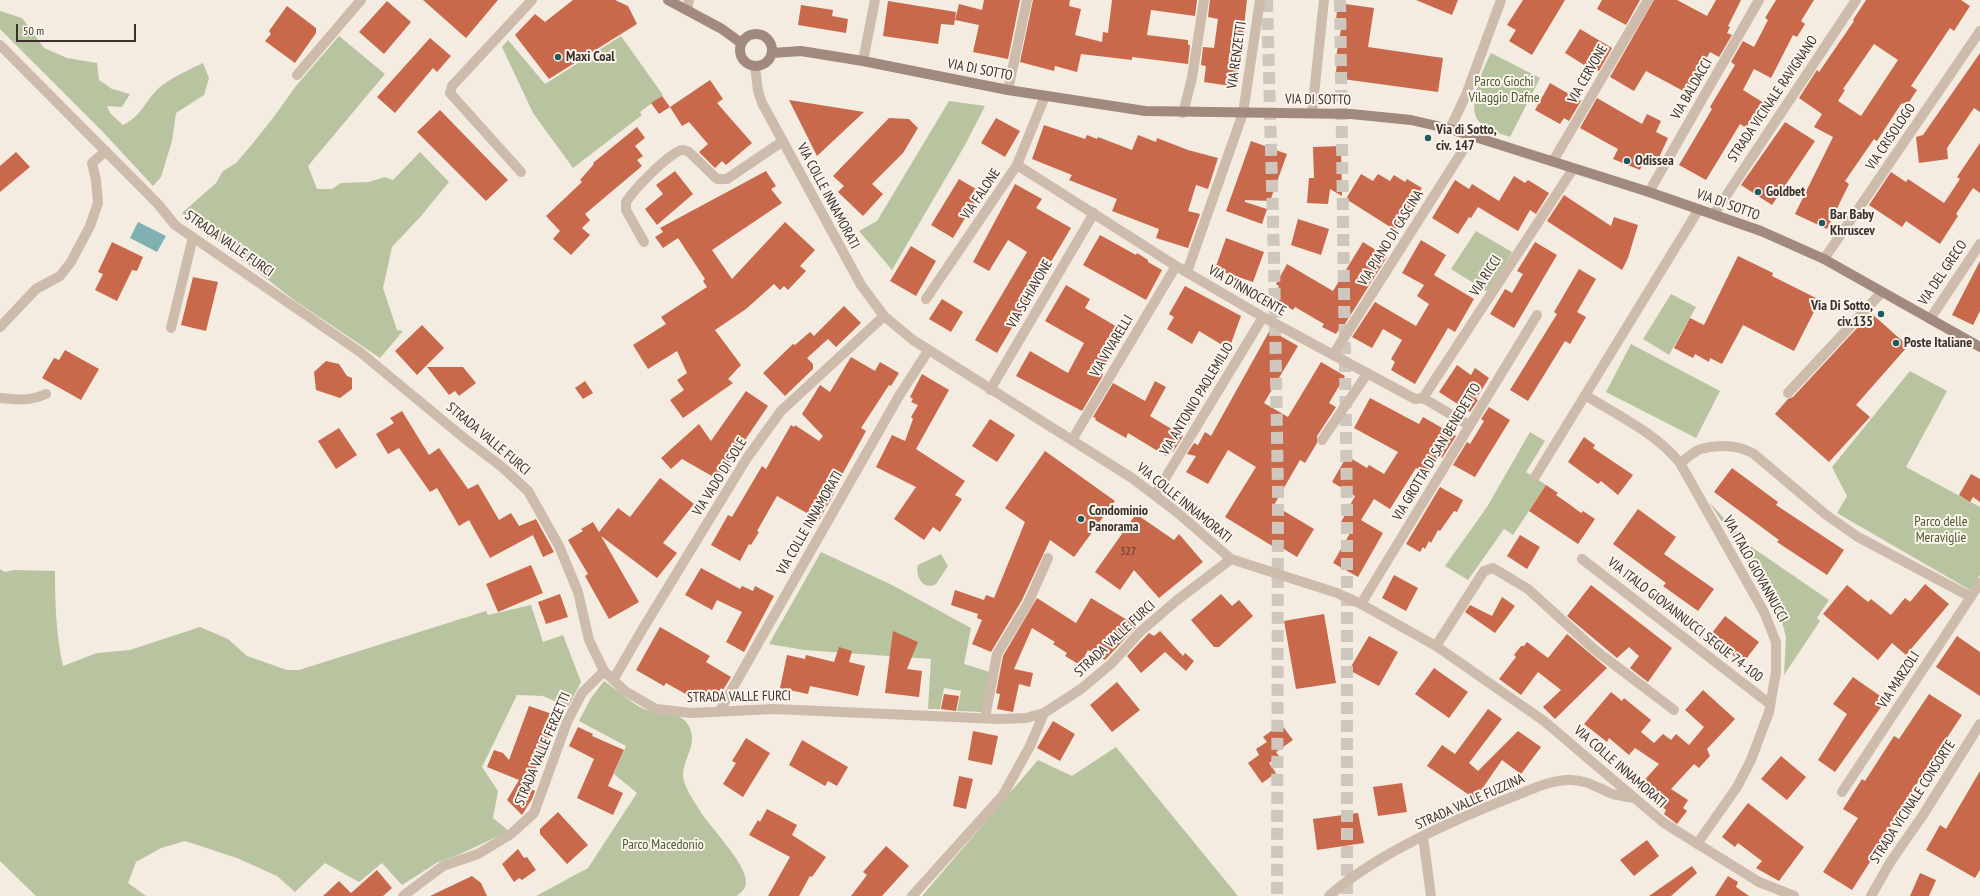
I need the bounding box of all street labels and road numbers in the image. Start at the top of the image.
street label: VIA RENZETTI [1224,20,1250,90]
street label: STRADA VICINALE RAVIGNANO [1724,33,1822,165]
street label: VIA CERVONE [1564,42,1612,106]
street label: VIA DI SOTTO [946,55,1014,85]
street label: VIA BALDACCI [1668,56,1716,122]
street label: VIA DI SOTTO [1285,91,1351,109]
street label: VIA CRISOLOGO [1863,101,1919,173]
street label: VIA COLLE INNAMORATI [793,140,863,252]
street label: VIA FALONE [958,165,1004,223]
street label: VIA DI SOTTO [1694,186,1762,224]
street label: VIA PIANO DI CASCINA [1355,187,1427,289]
street label: STRADA VALLE FURCI [182,207,276,281]
street label: VIA DEL GRECO [1915,237,1971,309]
street label: VIA RICCI [1467,253,1505,299]
street label: VIA SCHIAVONE [1004,257,1056,331]
street label: VIA D'INNOCENTE [1205,262,1289,320]
street label: VIA VIVARELLI [1087,312,1137,380]
street label: VIA ANTONIO PAOLEMILIO [1157,340,1237,458]
street label: VIA GROTTA DI SAN BENEDETTO [1389,380,1485,524]
street label: STRADA VALLE FURCI [443,399,533,479]
street label: VIA VADO DI SOLE [689,435,751,519]
street label: VIA COLLE INNAMORATI [1133,460,1235,546]
street label: VIA COLLE INNAMORATI [773,468,847,578]
street label: VIA ITALO GIOVANNUCCI [1719,513,1791,625]
street label: VIA ITALO GIOVANNUCCI SEGUE 74-100 [1604,554,1766,686]
street label: STRADA VALLE FURCI [1071,597,1159,681]
street label: VIA MARZOLI [1875,649,1923,711]
street label: STRADA VALLE FURCI [687,688,791,706]
street label: STRADA VALLE FERZETTI [512,690,574,808]
street label: VIA COLLE INNAMORATI [1570,722,1670,812]
street label: STRADA VICINALE CONSORTE [1867,737,1959,867]
street label: STRADA VALLE FUZZINA [1413,770,1527,834]

